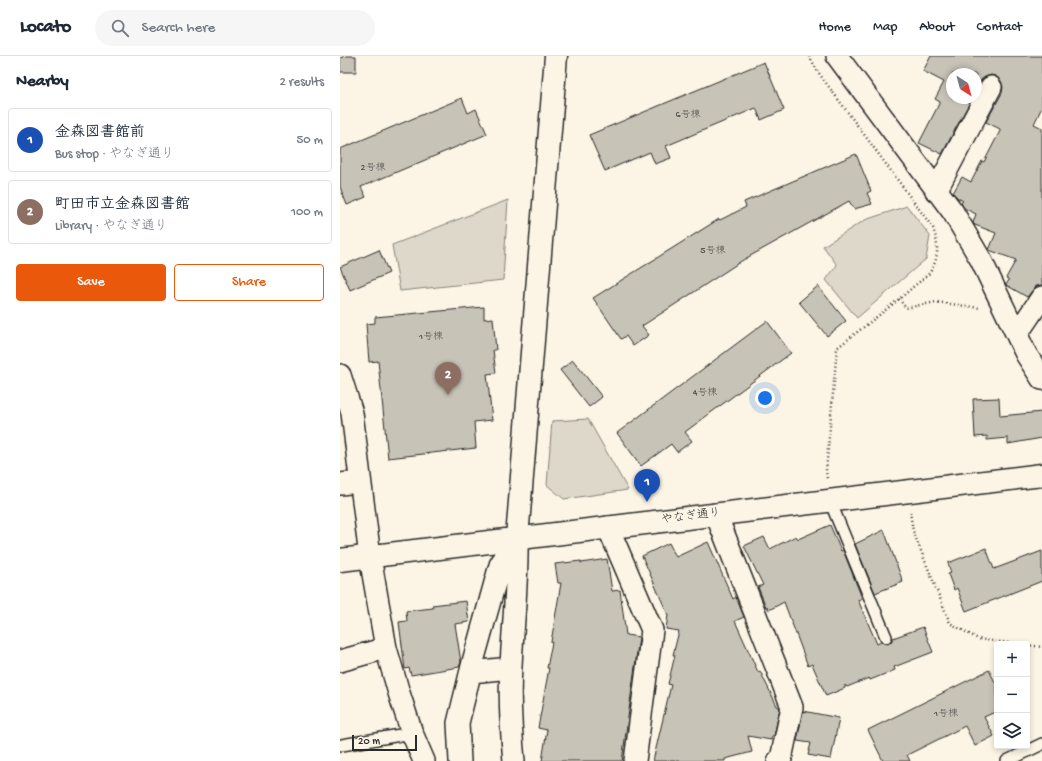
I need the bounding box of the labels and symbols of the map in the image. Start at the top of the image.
north arrow [946,68,982,104]
house number: 6号棟 [675,109,701,121]
house number: 2号棟 [361,162,385,174]
house number: 5号棟 [700,245,726,257]
house number: 1号棟 [418,331,443,343]
pin: 2 [435,362,461,395]
house number: 4号棟 [693,387,717,399]
your location [755,388,775,408]
pin: 1 [634,469,660,502]
street label: やなぎ通り [660,505,722,528]
house number: 1号棟 [933,708,958,720]
scale bar [352,733,417,752]

